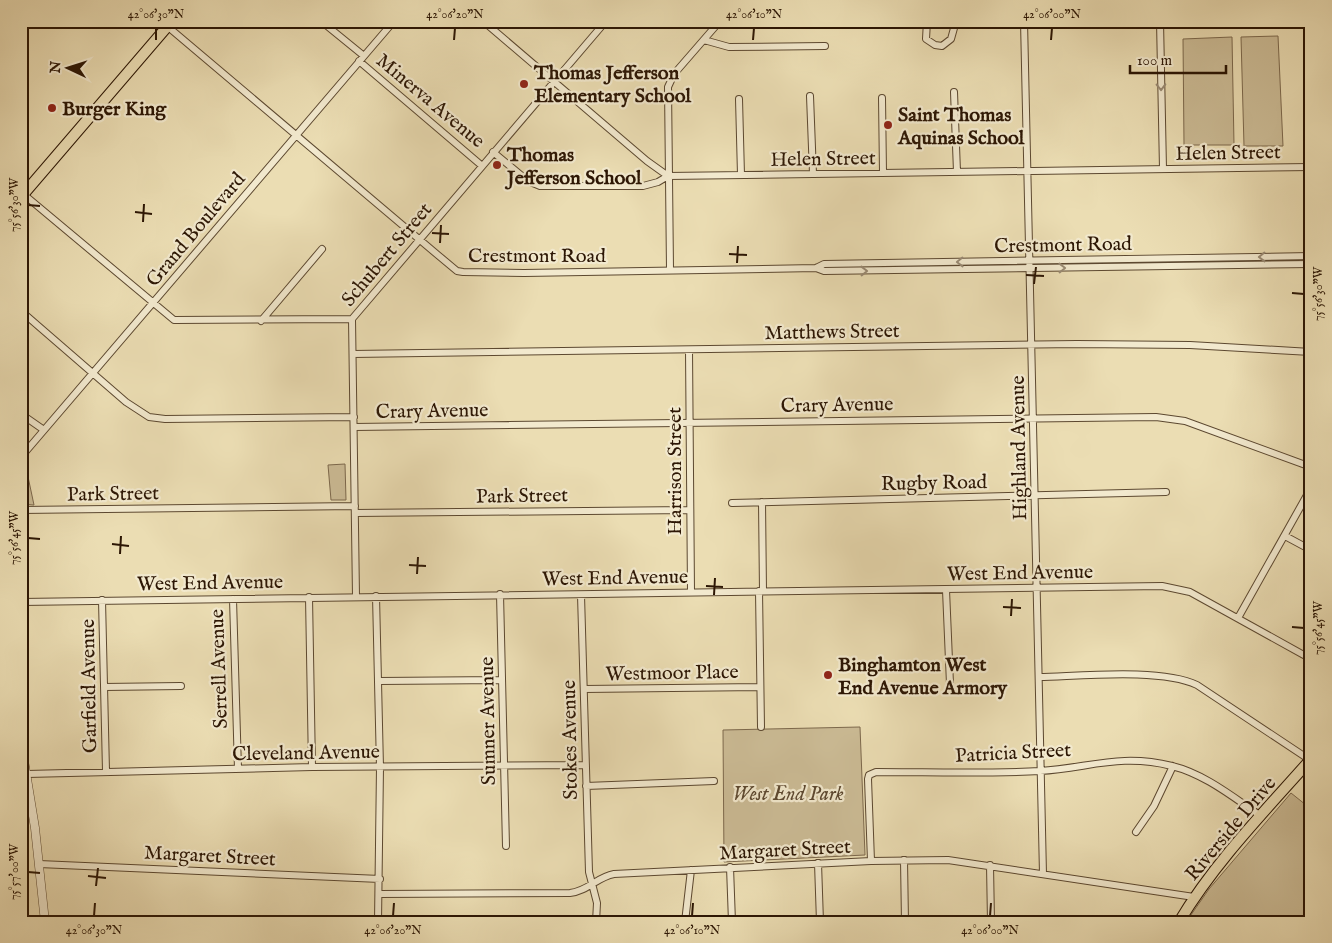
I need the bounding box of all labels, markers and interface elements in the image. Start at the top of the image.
text: 42°06'30"N [128,7,185,22]
text: 42°06'20"N [426,7,484,22]
text: 42°06'10"N [726,7,783,22]
text: 42°06'00"N [1023,7,1081,22]
north arrow [42,42,92,92]
scale bar [1130,42,1226,74]
street label: Minerva Avenue [371,48,490,154]
text: 100 m [1137,51,1173,70]
text: N [47,60,65,75]
place label: Thomas Jefferson Elementary School [533,61,692,109]
marker: Thomas Jefferson Elementary School [518,78,530,90]
one-way arrow [1156,84,1166,92]
place label: Burger King [62,97,167,122]
marker: Burger King [46,102,58,114]
place label: Saint Thomas Aquinas School [897,103,1025,151]
marker: Saint Thomas Aquinas School [882,119,894,131]
street label: Helen Street [1175,140,1281,167]
place label: Thomas Jefferson School [504,143,642,191]
street label: Helen Street [770,146,876,173]
marker: Thomas Jefferson School [491,159,503,171]
street label: Grand Boulevard [141,167,252,292]
text: 75°56'30"W [7,177,22,232]
street label: Schubert Street [336,198,438,312]
street label: Crestmont Road [994,232,1132,259]
street label: Crestmont Road [468,244,606,269]
one-way arrow [1258,252,1266,262]
one-way arrow [955,257,963,267]
one-way arrow [1058,263,1066,273]
one-way arrow [861,265,869,276]
text: 75°56'30"W [1311,266,1326,321]
street label: Matthews Street [764,319,900,346]
street label: Highland Avenue [1006,375,1033,521]
street label: Crary Avenue [780,392,894,419]
street label: Crary Avenue [375,398,489,425]
street label: Harrison Street [663,407,688,535]
street label: Rugby Road [881,470,988,497]
street label: Park Street [67,481,159,508]
street label: Park Street [476,483,568,510]
text: 75°56'45"W [7,510,22,565]
street label: West End Avenue [947,560,1093,587]
street label: West End Avenue [542,565,688,592]
street label: West End Avenue [137,570,283,597]
text: 75°56'45"W [1311,600,1326,655]
street label: Serrell Avenue [205,609,234,729]
street label: Garfield Avenue [76,619,103,753]
place label: Binghamton West End Avenue Armory [838,653,1008,701]
street label: Sumner Avenue [475,656,502,786]
street label: Westmoor Place [605,660,739,687]
marker: Binghamton West End Avenue Armory [822,669,834,681]
street label: Stokes Avenue [557,680,584,800]
street label: Patricia Street [954,738,1072,769]
street label: Cleveland Avenue [232,740,380,767]
street label: Riverside Drive [1180,772,1282,886]
park label: West End Park [732,782,844,807]
street label: Margaret Street [719,835,852,866]
street label: Margaret Street [143,841,276,872]
text: 75°57'00"W [7,843,22,900]
text: 42°06'30"N [66,923,123,938]
text: 42°06'20"N [364,923,422,938]
text: 42°06'10"N [664,923,721,938]
text: 42°06'00"N [961,923,1019,938]

